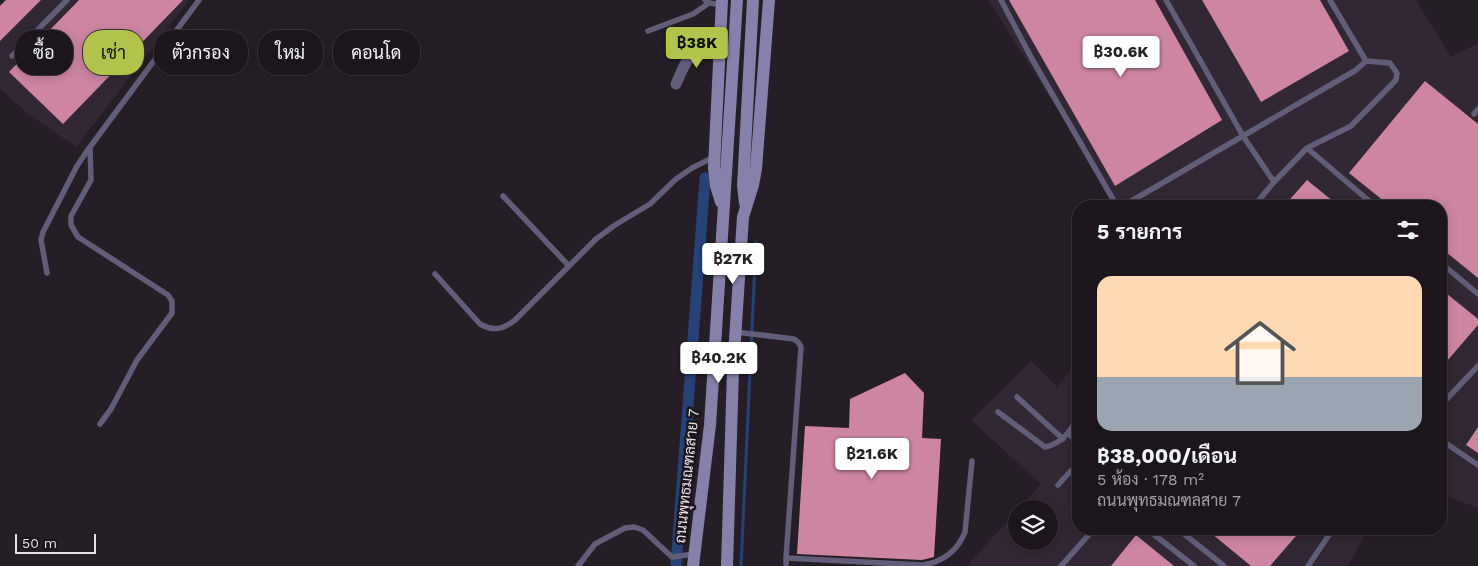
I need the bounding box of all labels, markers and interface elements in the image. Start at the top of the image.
pin: ฿38K [667,27,727,69]
chip: ซื้อ [15,30,73,75]
chip: เช่า [83,30,144,75]
chip: ตัวกรอง [154,30,248,75]
chip: ใหม่ [258,30,323,75]
chip: คอนโด [333,30,420,75]
text: ฿38K [677,33,717,52]
pin: ฿30.6K [1080,36,1162,78]
text: ฿30.6K [1094,42,1148,61]
icon: filters [1394,216,1422,244]
text: 5 รายการ [1097,219,1182,244]
pin: ฿27K [703,242,763,285]
text: ฿27K [713,249,753,268]
icon: home [1215,308,1305,398]
pin: ฿40.2K [678,342,760,384]
text: ฿40.2K [691,348,747,367]
street label: ถนนพุทธมณฑลสาย 7 [671,408,705,544]
pin: ฿21.6K [831,438,913,480]
text: ฿38,000/เดือน [1097,443,1237,468]
text: ฿21.6K [846,444,898,463]
text: 5 ห้อง · 178 m² [1097,470,1204,489]
text: ถนนพุทธมณฑลสาย 7 [1097,491,1241,510]
map controls [1008,500,1058,550]
button: layers [1008,500,1058,550]
scale bar [15,531,96,554]
text: 50 m [22,535,57,551]

